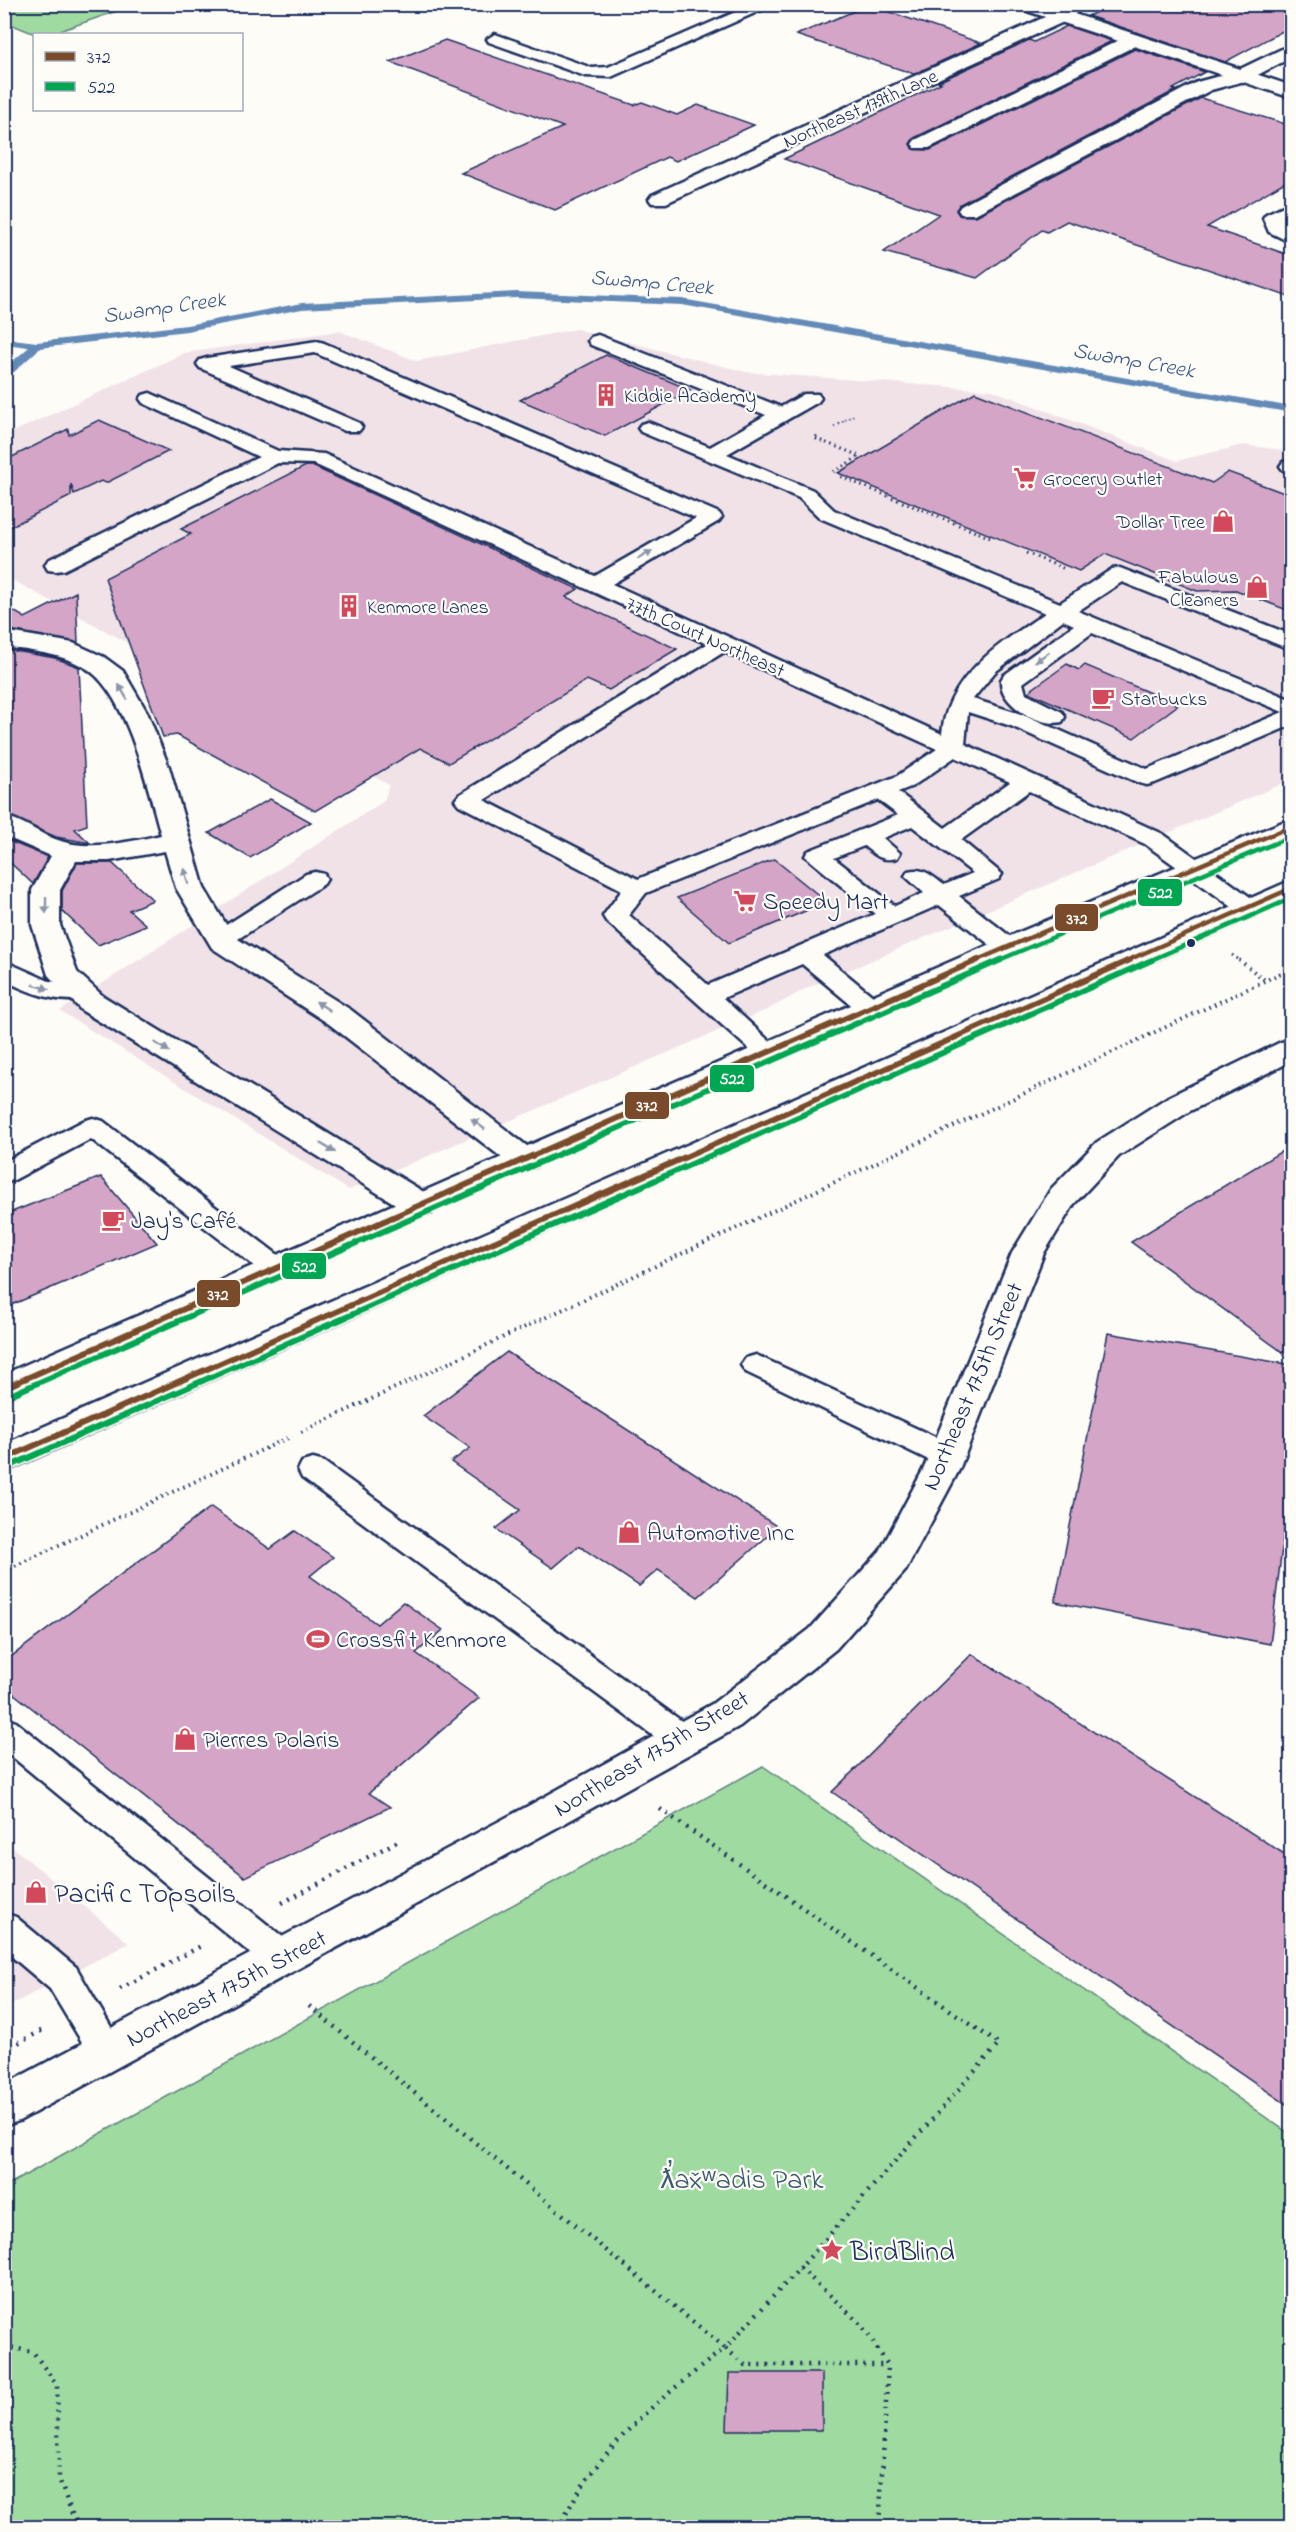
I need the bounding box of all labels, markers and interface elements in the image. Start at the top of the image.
legend [33,33,243,111]
text: 372 [87,46,111,72]
street label: Northeast 179th Lane [779,63,943,157]
text: 522 [87,76,115,102]
water label: Swamp Creek [589,263,716,305]
water label: Swamp Creek [101,284,229,333]
water label: Swamp Creek [1070,335,1198,389]
building icon: Kiddie Academy [593,382,619,408]
place label: Kiddie Academy [624,383,756,412]
supermarket icon: Grocery Outlet [1012,465,1038,491]
place label: Grocery Outlet [1043,466,1163,495]
shop icon: Dollar Tree [1210,508,1236,534]
place label: Dollar Tree [1115,509,1205,538]
one-way arrow [637,551,654,561]
place label: Fabulous Cleaners [1157,564,1239,616]
shop icon: Fabulous Cleaners [1244,574,1270,600]
street label: 77th Court Northeast [621,590,789,686]
building icon: Kenmore Lanes [336,593,362,619]
place label: Kenmore Lanes [367,594,489,623]
one-way arrow [1034,651,1050,662]
one-way arrow [118,683,128,700]
cafe icon: Starbucks [1090,685,1116,711]
place label: Starbucks [1121,686,1207,715]
one-way arrow [181,867,190,885]
line badge: 522 [1137,878,1183,907]
text: 522 [1147,882,1173,906]
place label: Speedy Mart [763,886,889,922]
supermarket icon: Speedy Mart [732,888,758,914]
one-way arrow [41,896,51,915]
line badge: 372 [1054,903,1099,932]
text: 372 [1065,908,1088,932]
unlabelled marker [1185,937,1197,949]
one-way arrow [32,983,50,992]
one-way arrow [315,1001,331,1012]
one-way arrow [154,1041,170,1052]
line badge: 522 [709,1064,755,1093]
text: 522 [719,1068,745,1092]
line badge: 372 [624,1091,670,1120]
text: 372 [635,1095,658,1119]
one-way arrow [470,1118,486,1131]
one-way arrow [320,1142,336,1153]
place label: Jay's Café [131,1205,237,1241]
cafe icon: Jay's Café [100,1207,126,1233]
line badge: 522 [281,1252,327,1280]
text: 522 [291,1256,317,1280]
street label: Northeast 175th Street [915,1278,1034,1496]
line badge: 372 [196,1279,241,1308]
text: 372 [206,1284,229,1308]
place label: Automotive Inc [647,1517,795,1552]
shop icon: Automotive Inc [616,1519,642,1545]
place label: Crossfit Kenmore [336,1624,507,1659]
sports icon: Crossfit Kenmore [305,1626,331,1652]
street label: Northeast 175th Street [548,1683,757,1828]
place label: Pierres Polaris [203,1724,340,1759]
shop icon: Pierres Polaris [172,1726,198,1752]
place label: Pacific Topsoils [54,1875,236,1916]
shop icon: Pacific Topsoils [23,1879,49,1905]
street label: Northeast 175th Street [121,1922,334,2058]
park label: ƛ̕ax̌ʷadis Park [661,2160,824,2202]
place label: BirdBlind [849,2233,955,2274]
place icon: BirdBlind [819,2237,845,2263]

